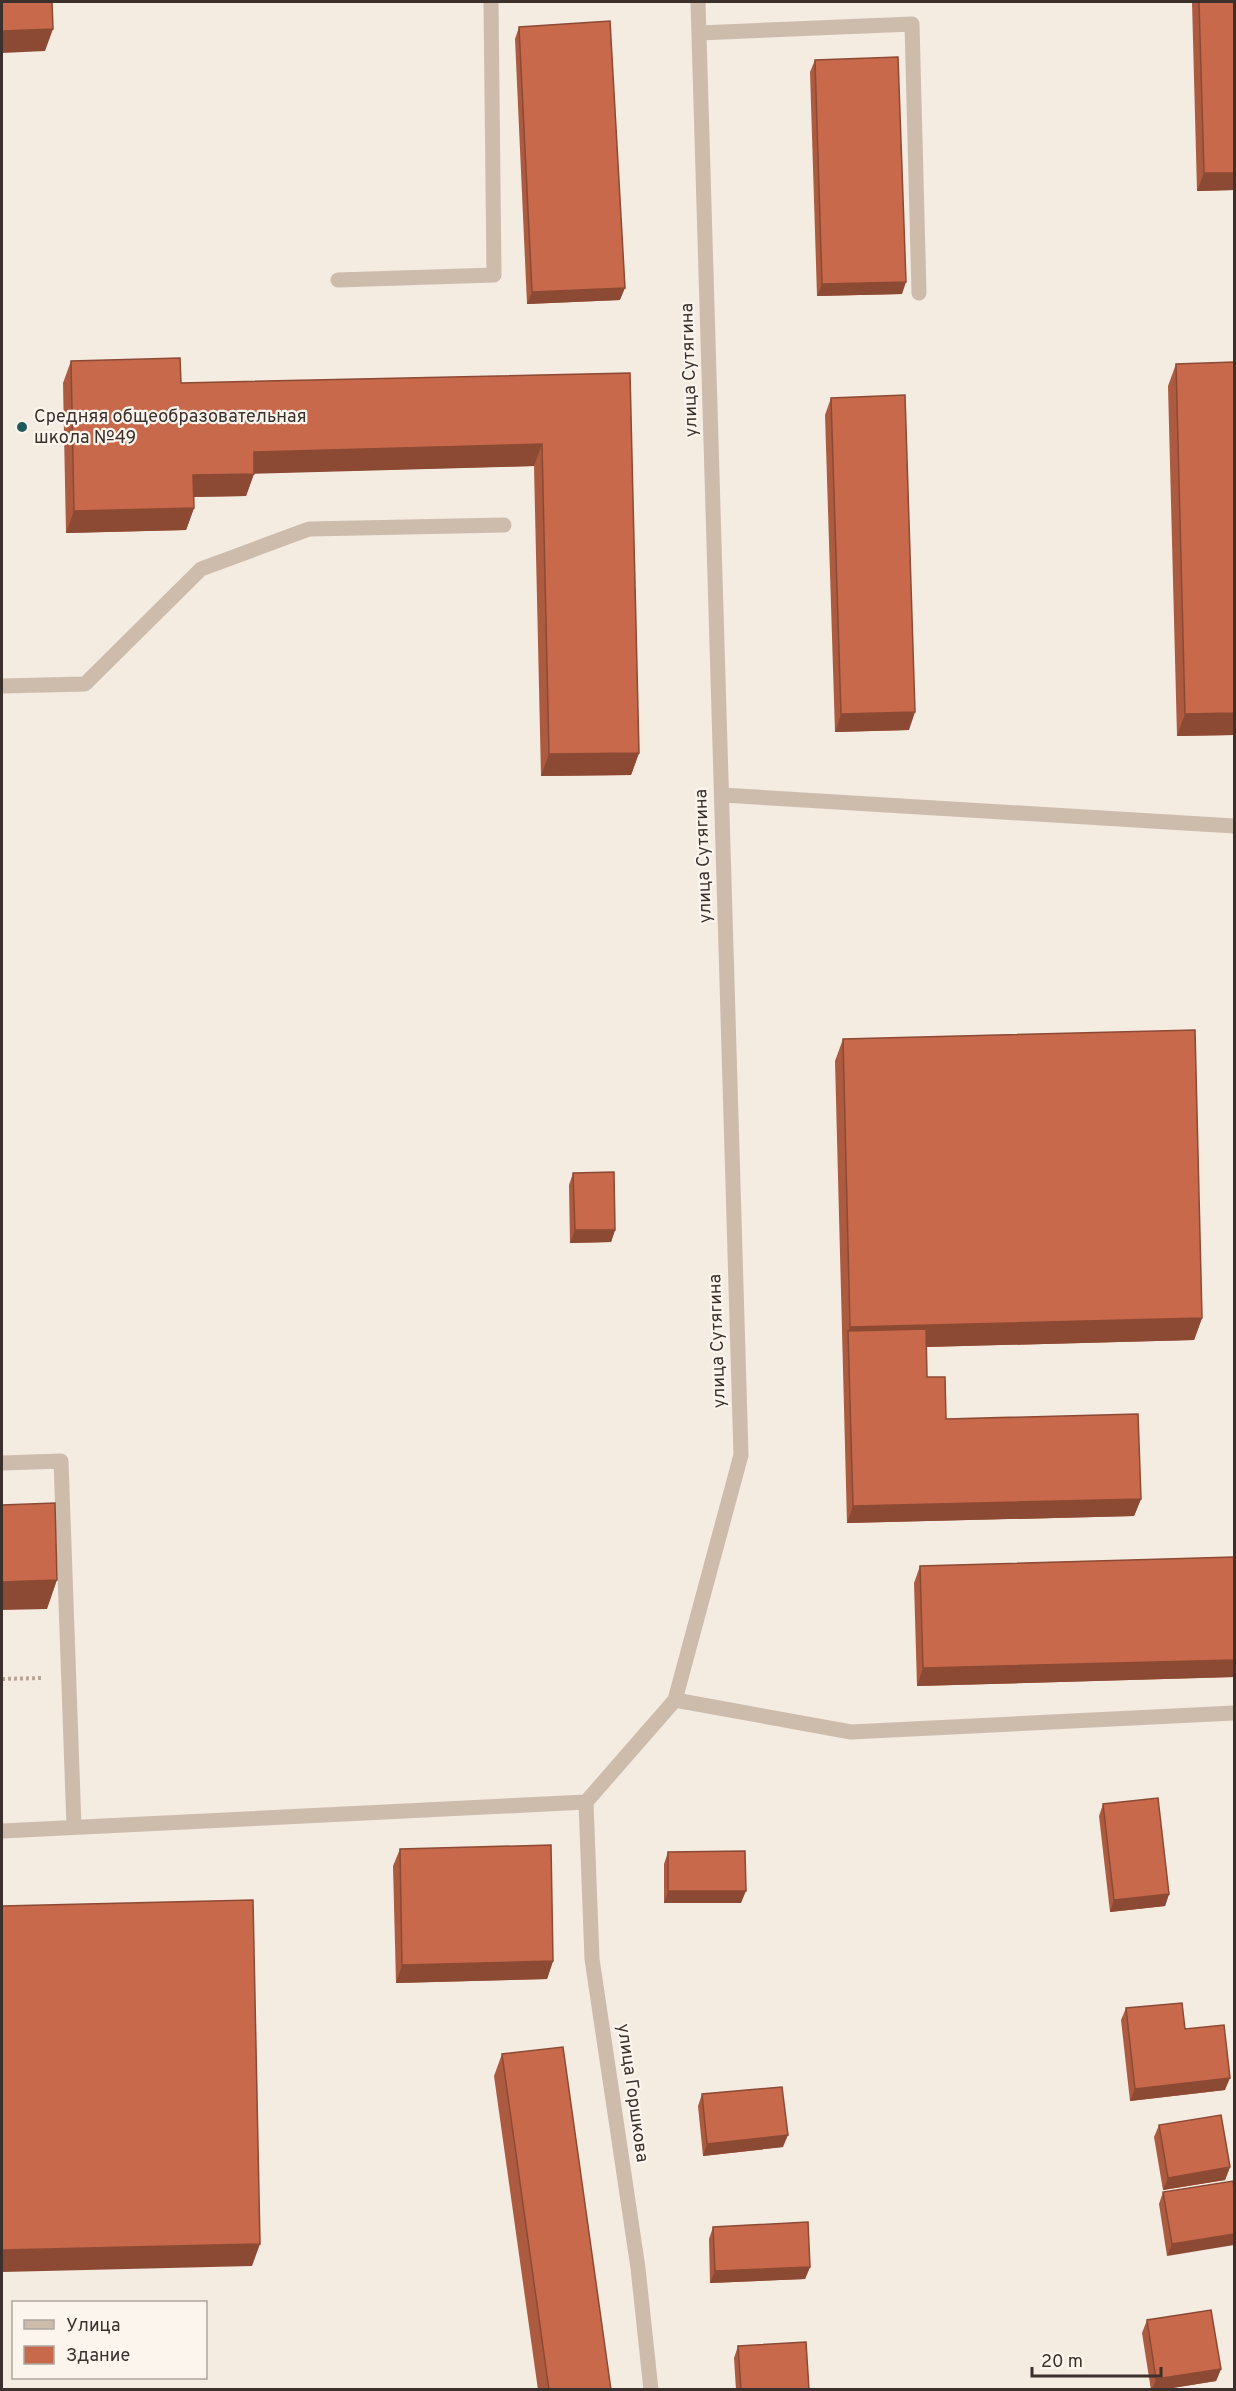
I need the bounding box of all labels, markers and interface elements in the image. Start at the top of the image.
street label: улица Сутягина [676,303,704,437]
place label: Средняя общеобразовательная школа №49 [34,406,307,450]
marker: Средняя общеобразовательная школа №49 [15,420,29,434]
street label: улица Сутягина [690,789,718,923]
street label: улица Сутягина [704,1274,732,1408]
street label: улица Горшкова [611,2022,653,2164]
legend [12,2301,207,2379]
text: Улица [66,2315,120,2338]
scale bar [1032,2340,1161,2378]
text: Здание [66,2345,130,2368]
text: 20 m [1041,2351,1083,2374]

